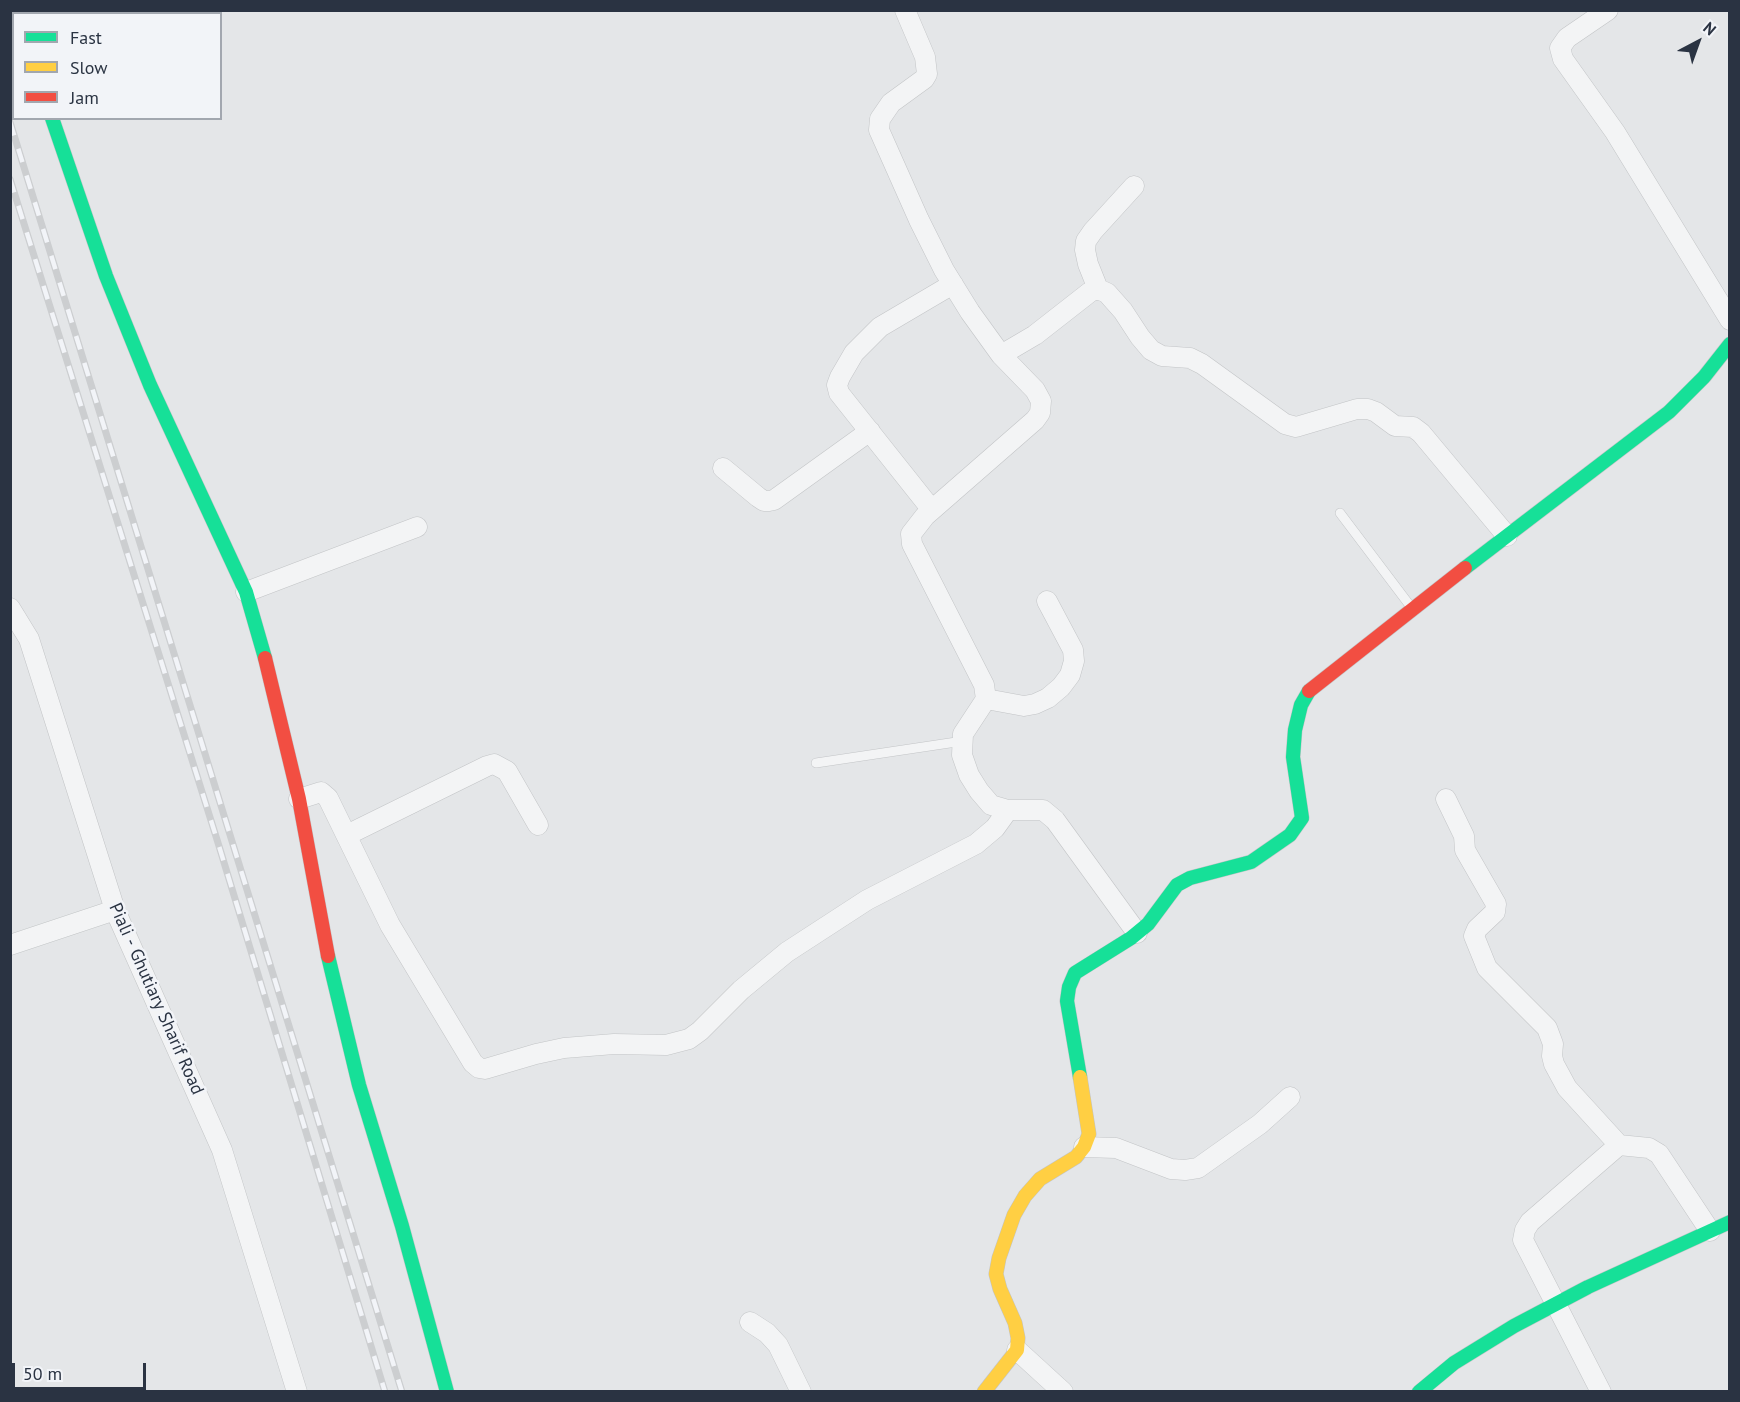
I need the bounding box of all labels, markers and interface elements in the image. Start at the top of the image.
legend [12,12,222,120]
north arrow [1668,12,1728,72]
text: N [1699,17,1720,39]
text: Fast [70,26,102,49]
text: Slow [70,56,108,79]
text: Jam [70,86,99,109]
street label: Piali - Ghutiary Sharif Road [104,900,208,1098]
scale bar [15,1351,148,1389]
text: 50 m [23,1362,62,1385]

